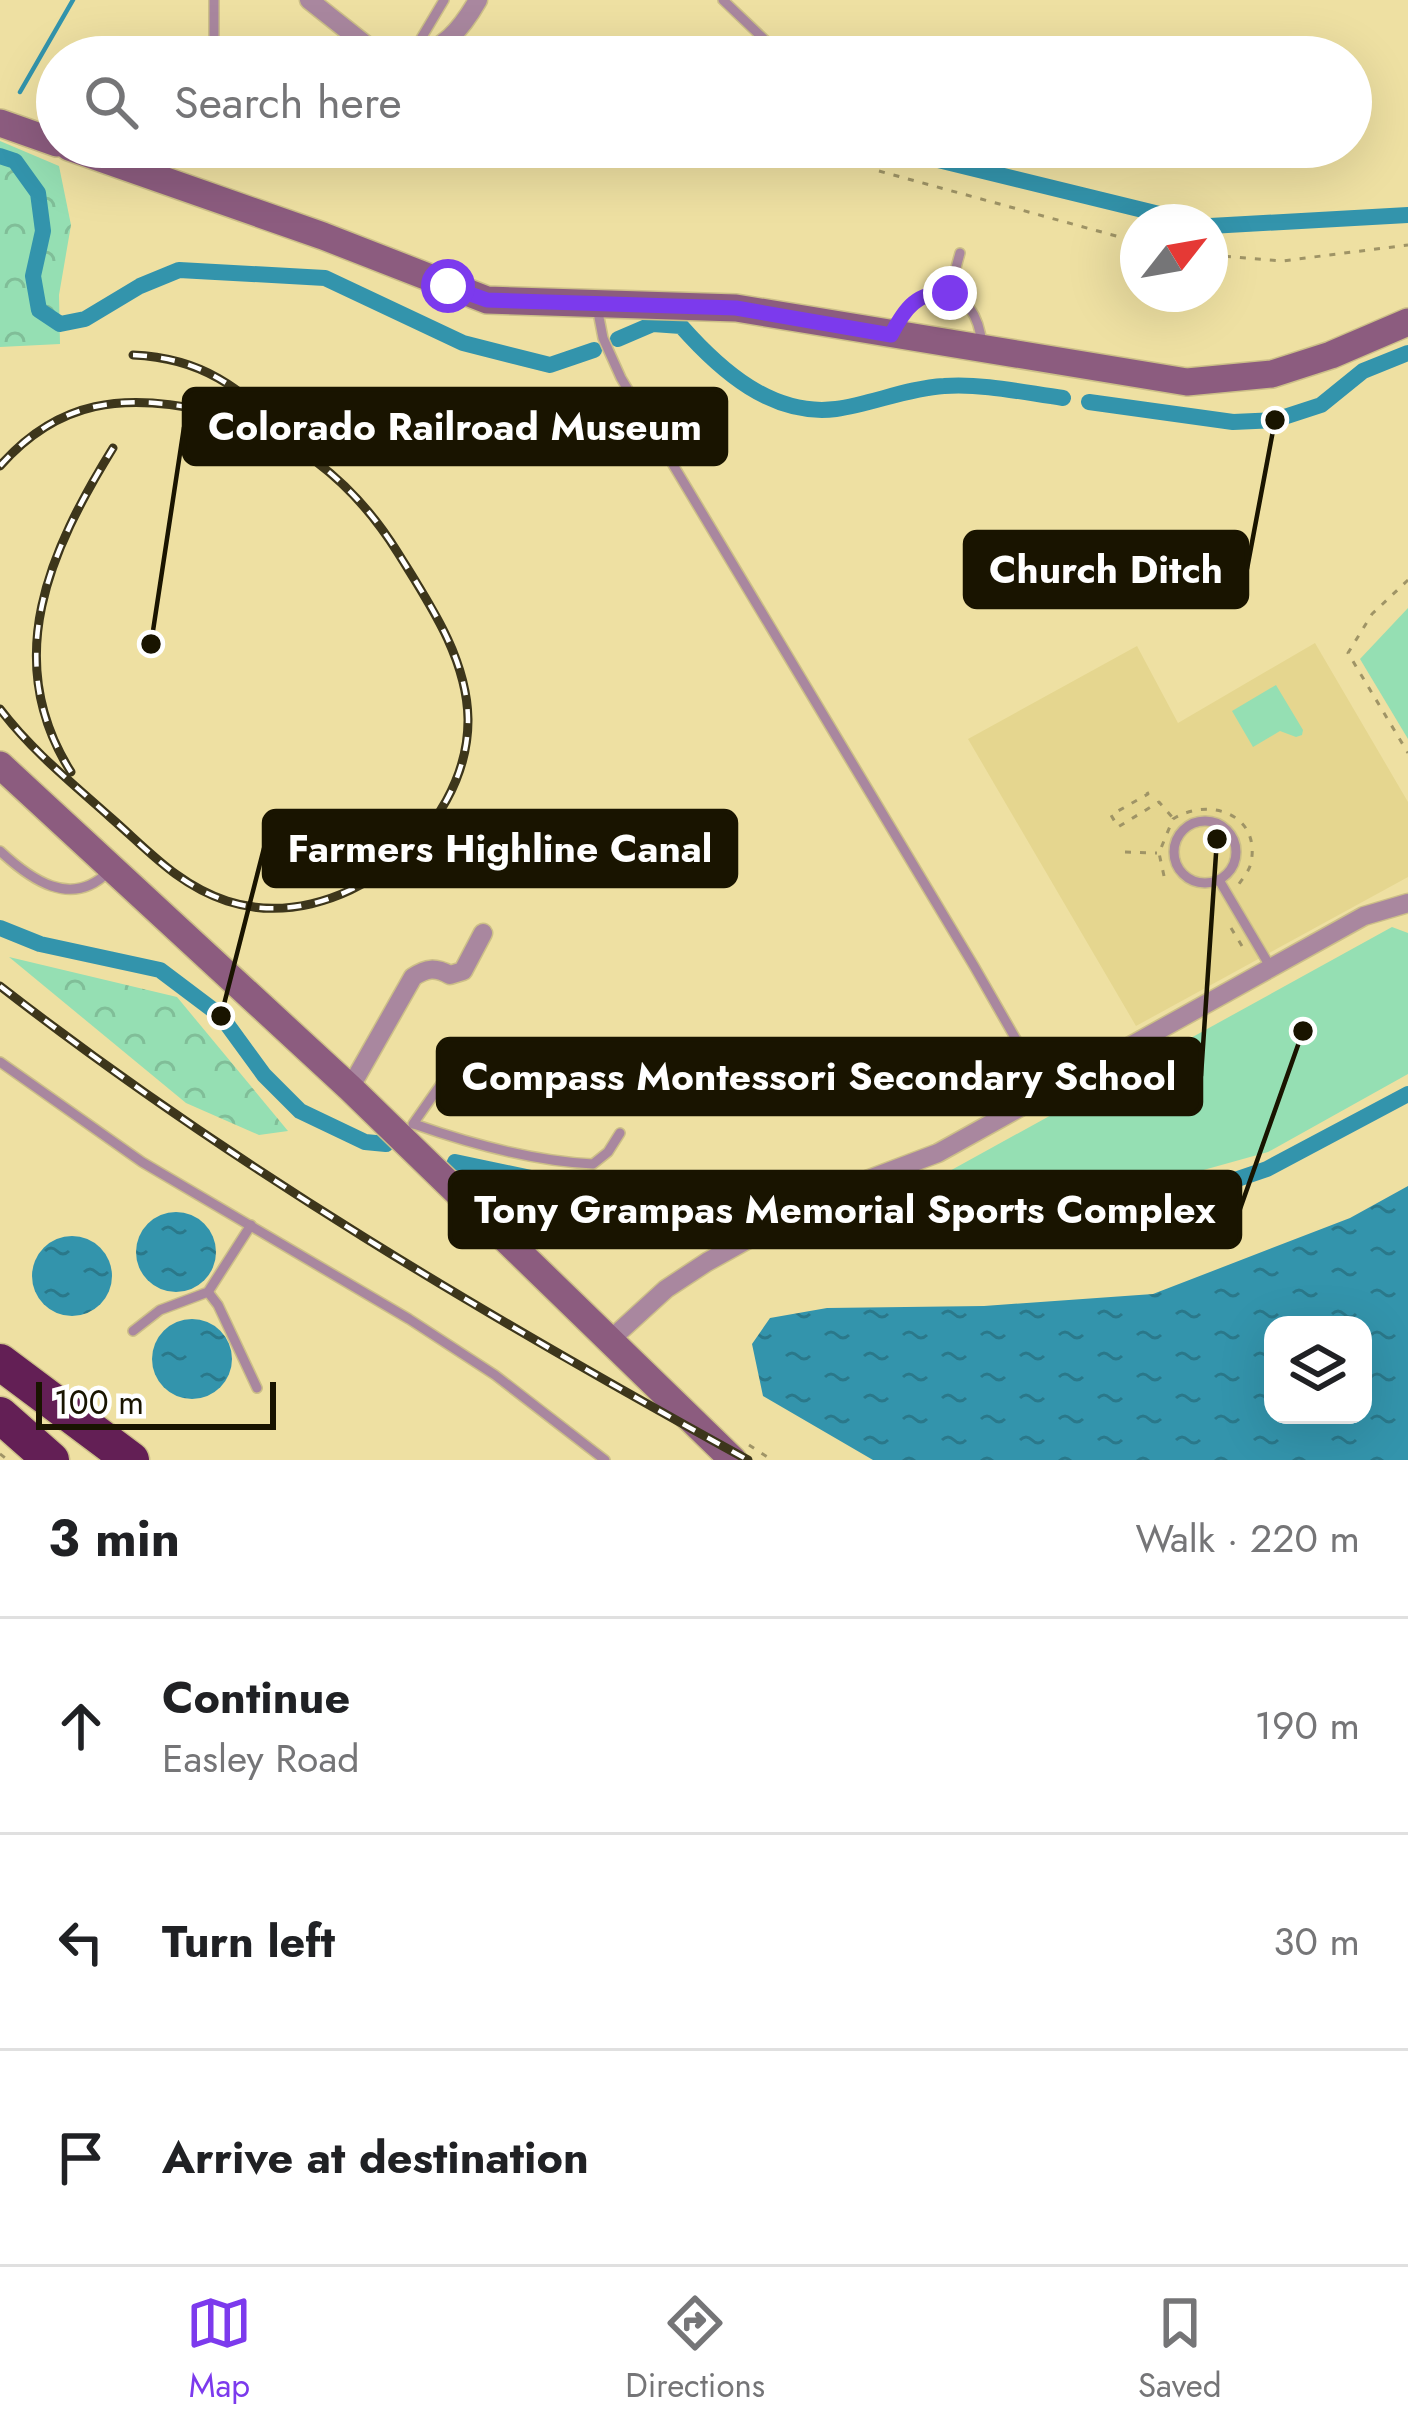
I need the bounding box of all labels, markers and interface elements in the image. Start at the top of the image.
search box [36,36,1372,168]
icon: search [78,69,144,135]
text: Search here [174,70,402,135]
north arrow [1120,204,1228,312]
route start [421,259,475,313]
route end [923,266,977,320]
callout: Colorado Railroad Museum [184,389,726,464]
text: Colorado Railroad Museum [208,398,702,455]
callout: Church Ditch [965,532,1247,607]
text: Church Ditch [989,541,1223,598]
callout: Farmers Highline Canal [264,811,736,886]
text: Farmers Highline Canal [288,820,712,877]
callout: Compass Montessori Secondary School [438,1039,1201,1114]
text: Compass Montessori Secondary School [462,1048,1176,1105]
callout: Tony Grampas Memorial Sports Complex [450,1172,1240,1247]
text: Tony Grampas Memorial Sports Complex [474,1181,1216,1238]
map controls [1264,1316,1372,1424]
button: layers [1264,1316,1372,1424]
scale bar [36,1376,276,1429]
text: 100 m [54,1379,144,1426]
text: 3 min [48,1501,180,1575]
text: Walk · 220 m [1135,1510,1360,1567]
text: Continue [162,1665,350,1730]
icon: ahead [48,1693,114,1759]
text: 190 m [1254,1697,1360,1754]
text: Easley Road [162,1730,359,1787]
icon: left [48,1909,114,1975]
text: Turn left [162,1909,335,1974]
text: 30 m [1273,1913,1360,1970]
icon: arrive [48,2125,114,2191]
text: Arrive at destination [162,2125,589,2190]
tab: Map [186,2290,252,2409]
tab: Directions [625,2290,765,2409]
tab: Saved [1138,2290,1222,2409]

